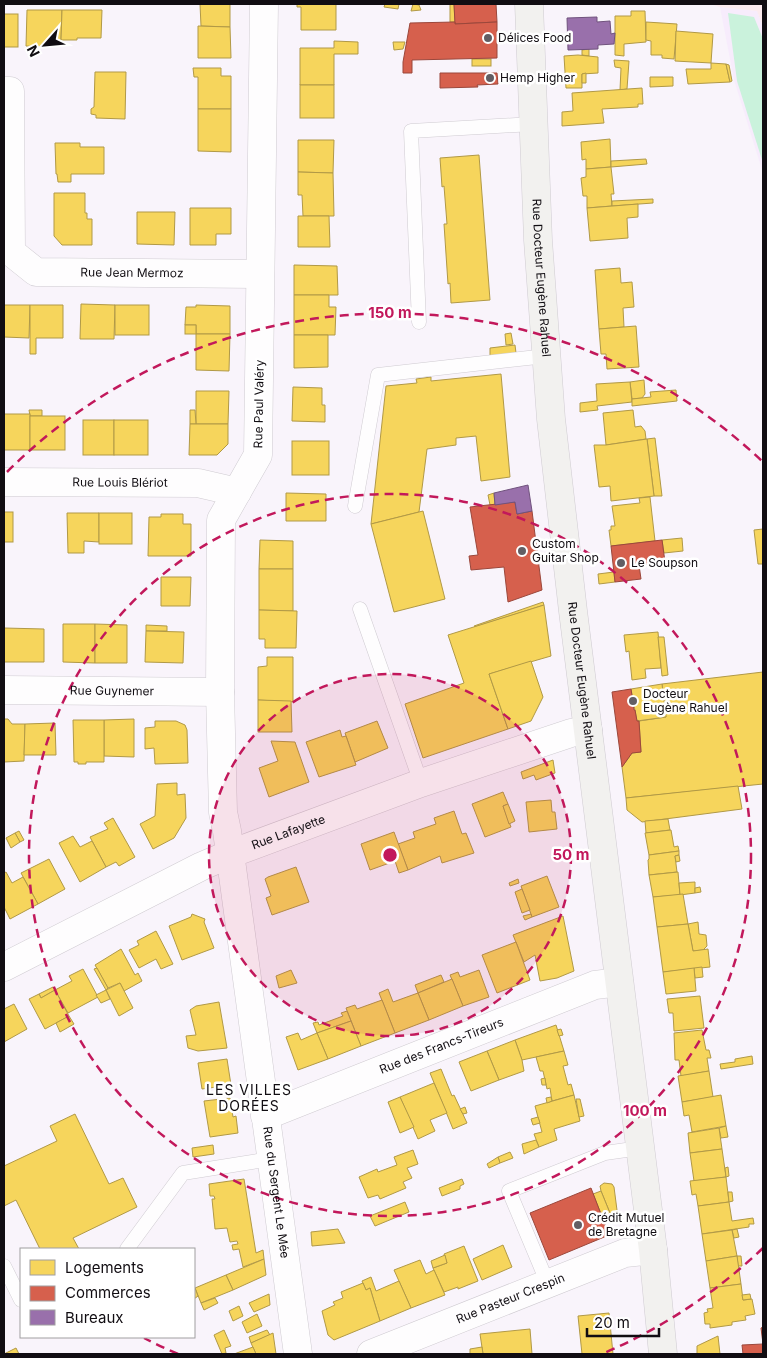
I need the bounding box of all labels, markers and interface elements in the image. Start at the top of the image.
north arrow [20,20,70,70]
place label: Délices Food [498,30,571,45]
marker: Délices Food [482,32,494,44]
text: N [23,43,43,60]
place label: Hemp Higher [500,70,575,85]
marker: Hemp Higher [484,72,496,84]
street label: Rue Docteur Eugène Rahuel [529,198,554,357]
street label: Rue Jean Mermoz [80,264,184,280]
text: 150 m [368,303,412,322]
street label: Rue Paul Valéry [250,359,267,448]
street label: Rue Louis Blériot [72,474,168,490]
place label: Custom Guitar Shop [532,536,599,565]
marker: Custom Guitar Shop [516,545,528,557]
place label: Le Soupson [631,555,698,570]
marker: Le Soupson [615,557,627,569]
street label: Rue Docteur Eugène Rahuel [565,601,599,760]
street label: Rue Guynemer [70,683,155,698]
place label: Docteur Eugène Rahuel [643,686,728,715]
marker: Docteur Eugène Rahuel [627,695,639,707]
street label: Rue Lafayette [249,811,327,852]
text: 50 m [553,845,589,864]
centre of rings [381,846,399,864]
street label: Rue des Francs-Tireurs [377,1014,506,1077]
district label: LES VILLES DORÉES [206,1081,292,1114]
text: 100 m [623,1101,667,1120]
street label: Rue du Sergent Le Mée [260,1125,293,1259]
place label: Crédit Mutuel de Bretagne [588,1210,665,1239]
marker: Crédit Mutuel de Bretagne [572,1219,584,1231]
legend [20,1248,195,1338]
text: Logements [65,1258,144,1277]
street label: Rue Pasteur Crespin [454,1270,567,1326]
text: Commerces [65,1283,151,1302]
scale bar [587,1306,660,1338]
text: Bureaux [65,1308,123,1327]
text: 20 m [594,1313,630,1332]

